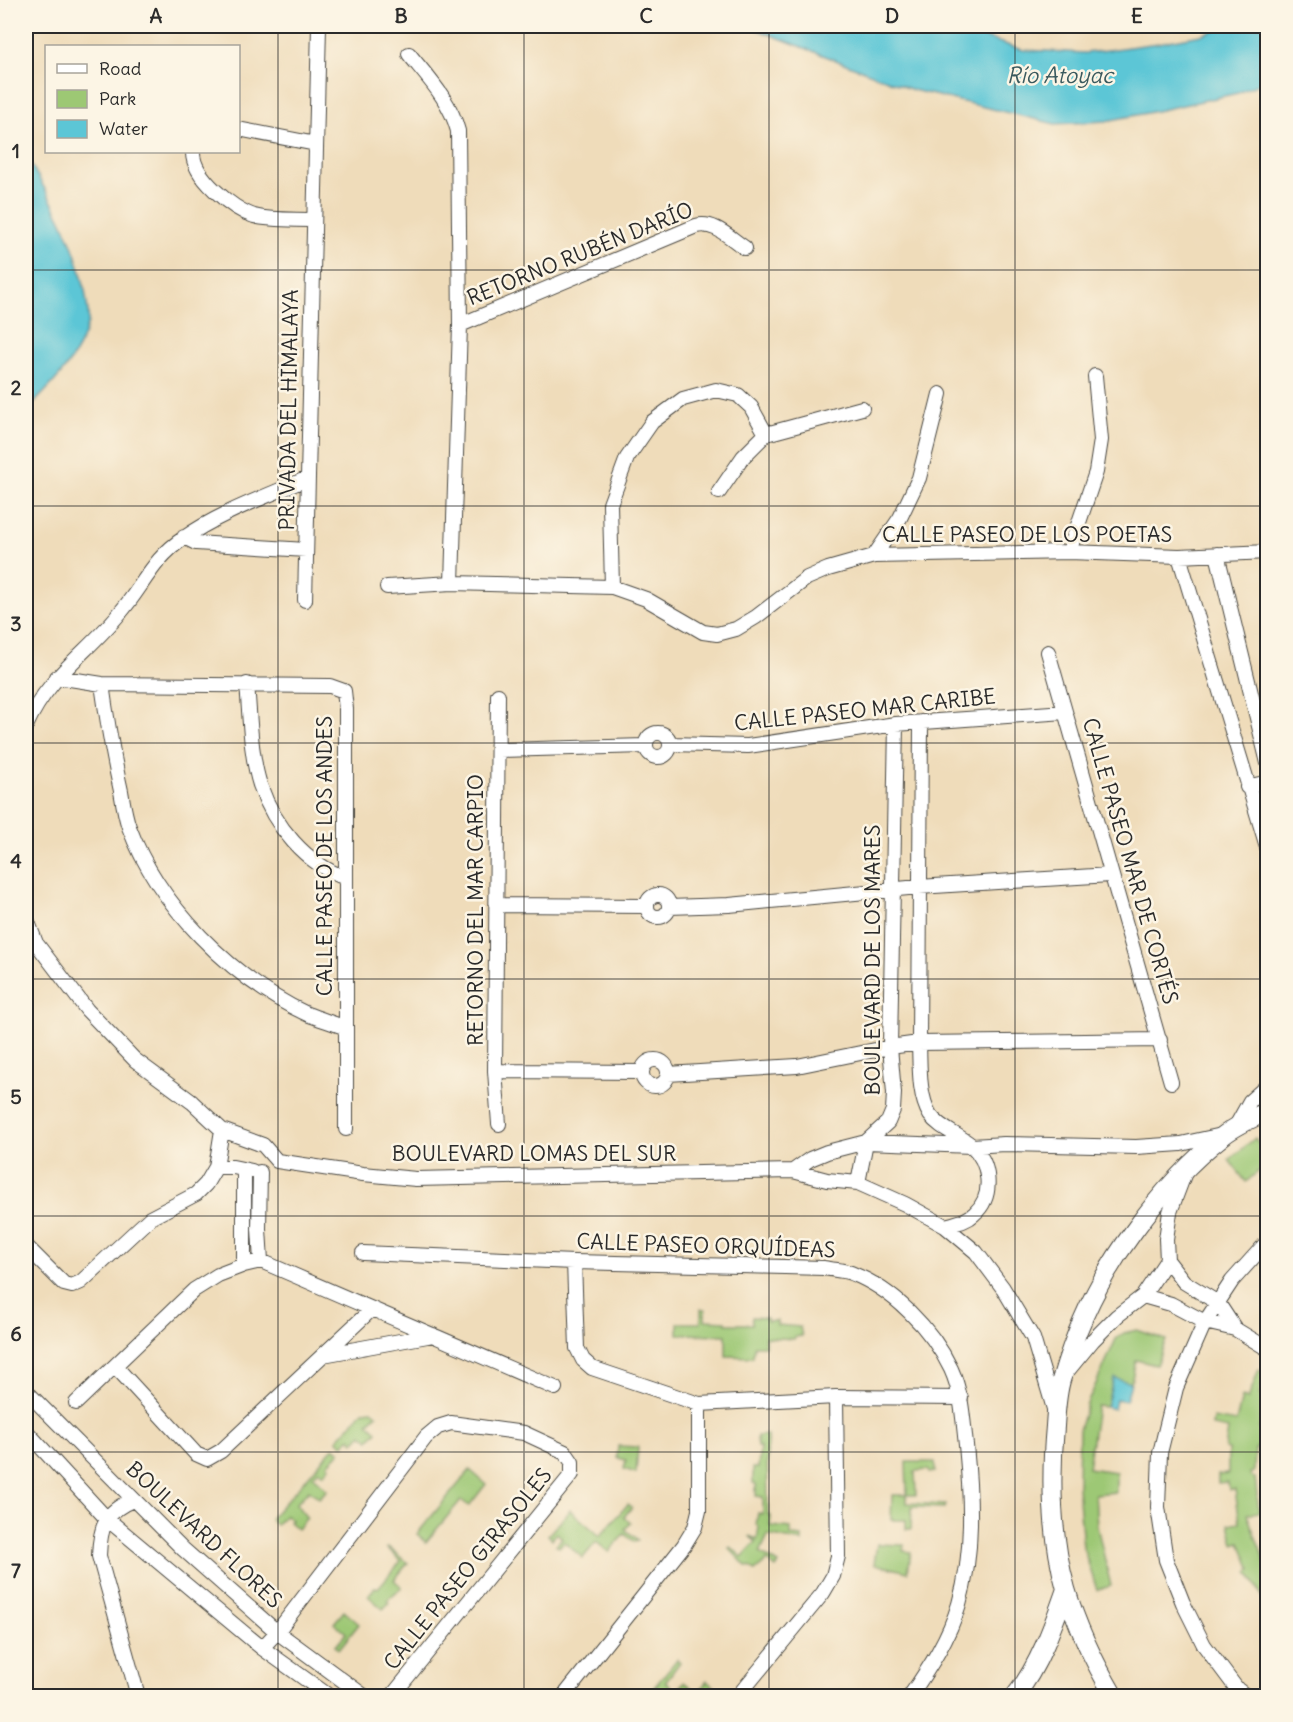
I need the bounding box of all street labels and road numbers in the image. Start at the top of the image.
street label: RETORNO RUBÉN DARÍO [463,196,697,311]
street label: PRIVADA DEL HIMALAYA [273,289,304,531]
street label: CALLE PASEO DE LOS POETAS [882,521,1172,548]
street label: CALLE PASEO MAR CARIBE [733,682,997,737]
street label: CALLE PASEO MAR DE CORTÉS [1077,715,1184,1007]
street label: CALLE PASEO DE LOS ANDES [311,716,338,996]
street label: RETORNO DEL MAR CARPIO [462,774,489,1046]
street label: BOULEVARD DE LOS MARES [859,825,886,1095]
street label: BOULEVARD LOMAS DEL SUR [392,1140,676,1167]
street label: CALLE PASEO ORQUÍDEAS [576,1227,836,1264]
street label: BOULEVARD FLORES [121,1455,288,1614]
street label: CALLE PASEO GIRASOLES [378,1462,558,1675]

